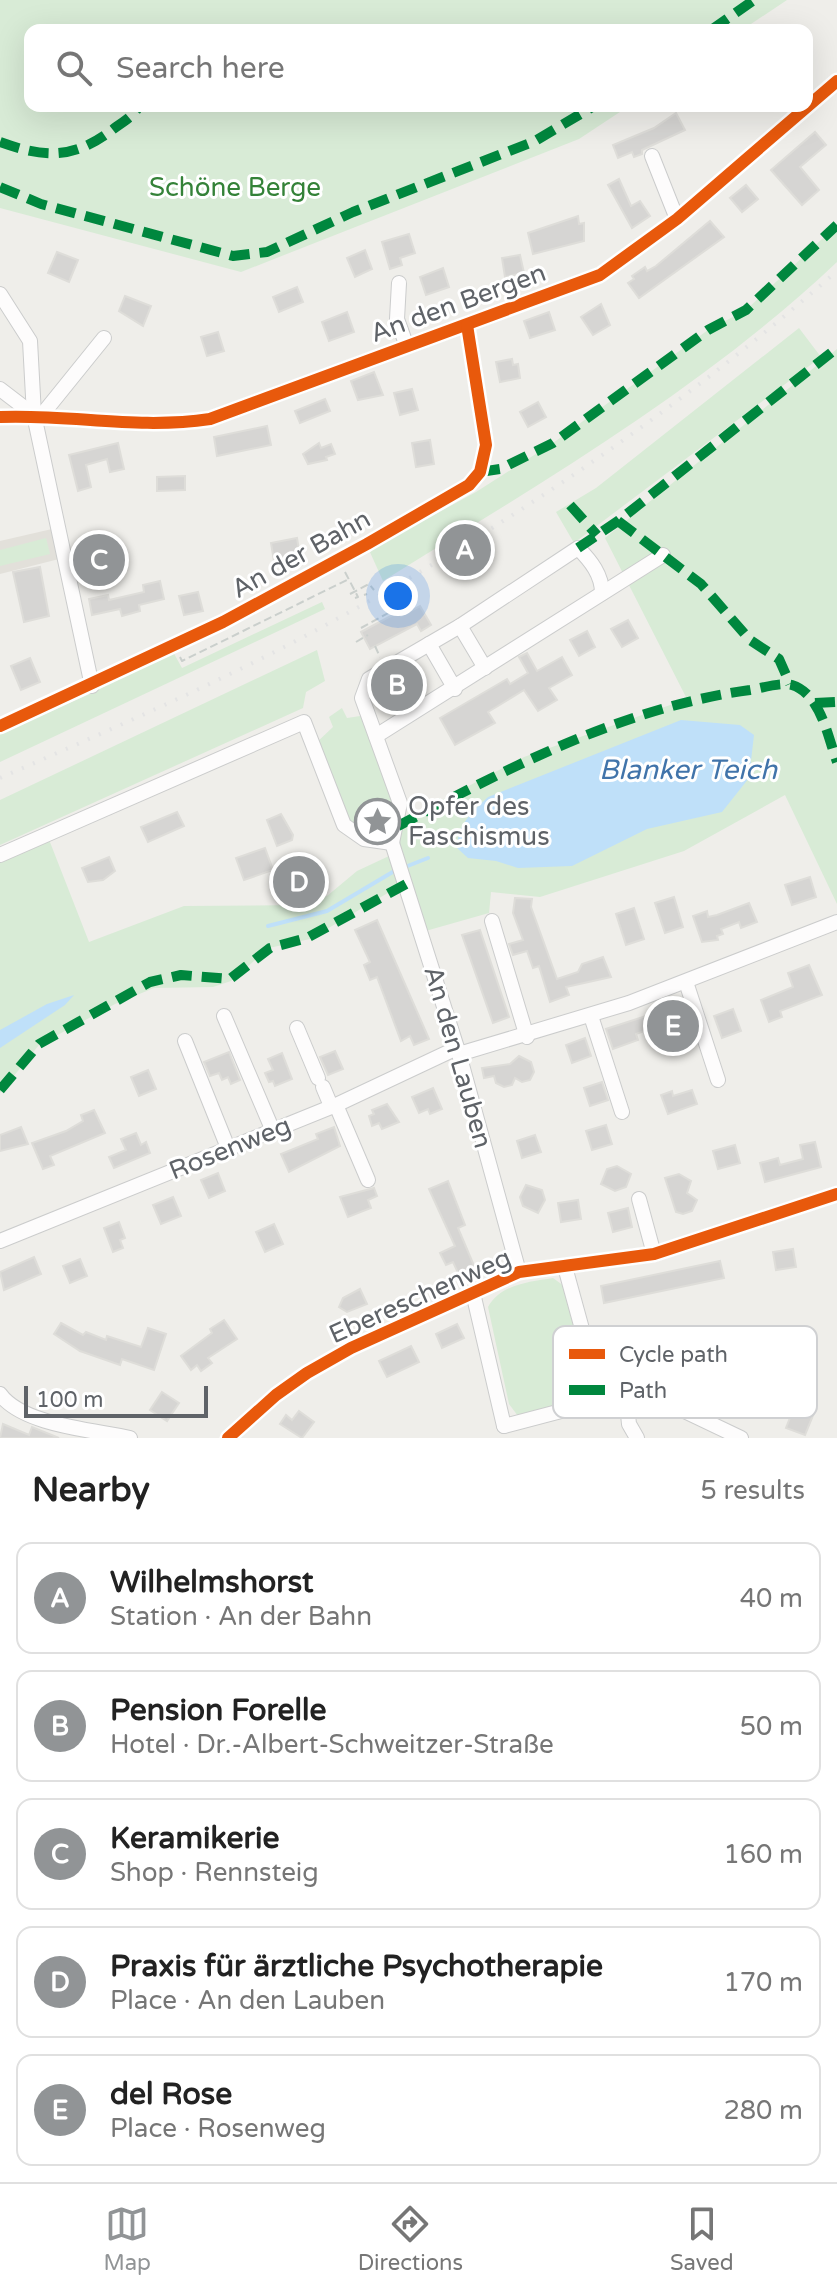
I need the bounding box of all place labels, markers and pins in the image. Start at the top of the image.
pin: A [439,520,491,580]
pin: C [73,530,125,590]
pin: B [371,655,423,715]
place label: Opfer des Faschismus [408,791,550,852]
place icon: Opfer des Faschismus [353,797,401,845]
pin: D [273,852,325,912]
pin: E [647,996,699,1056]

